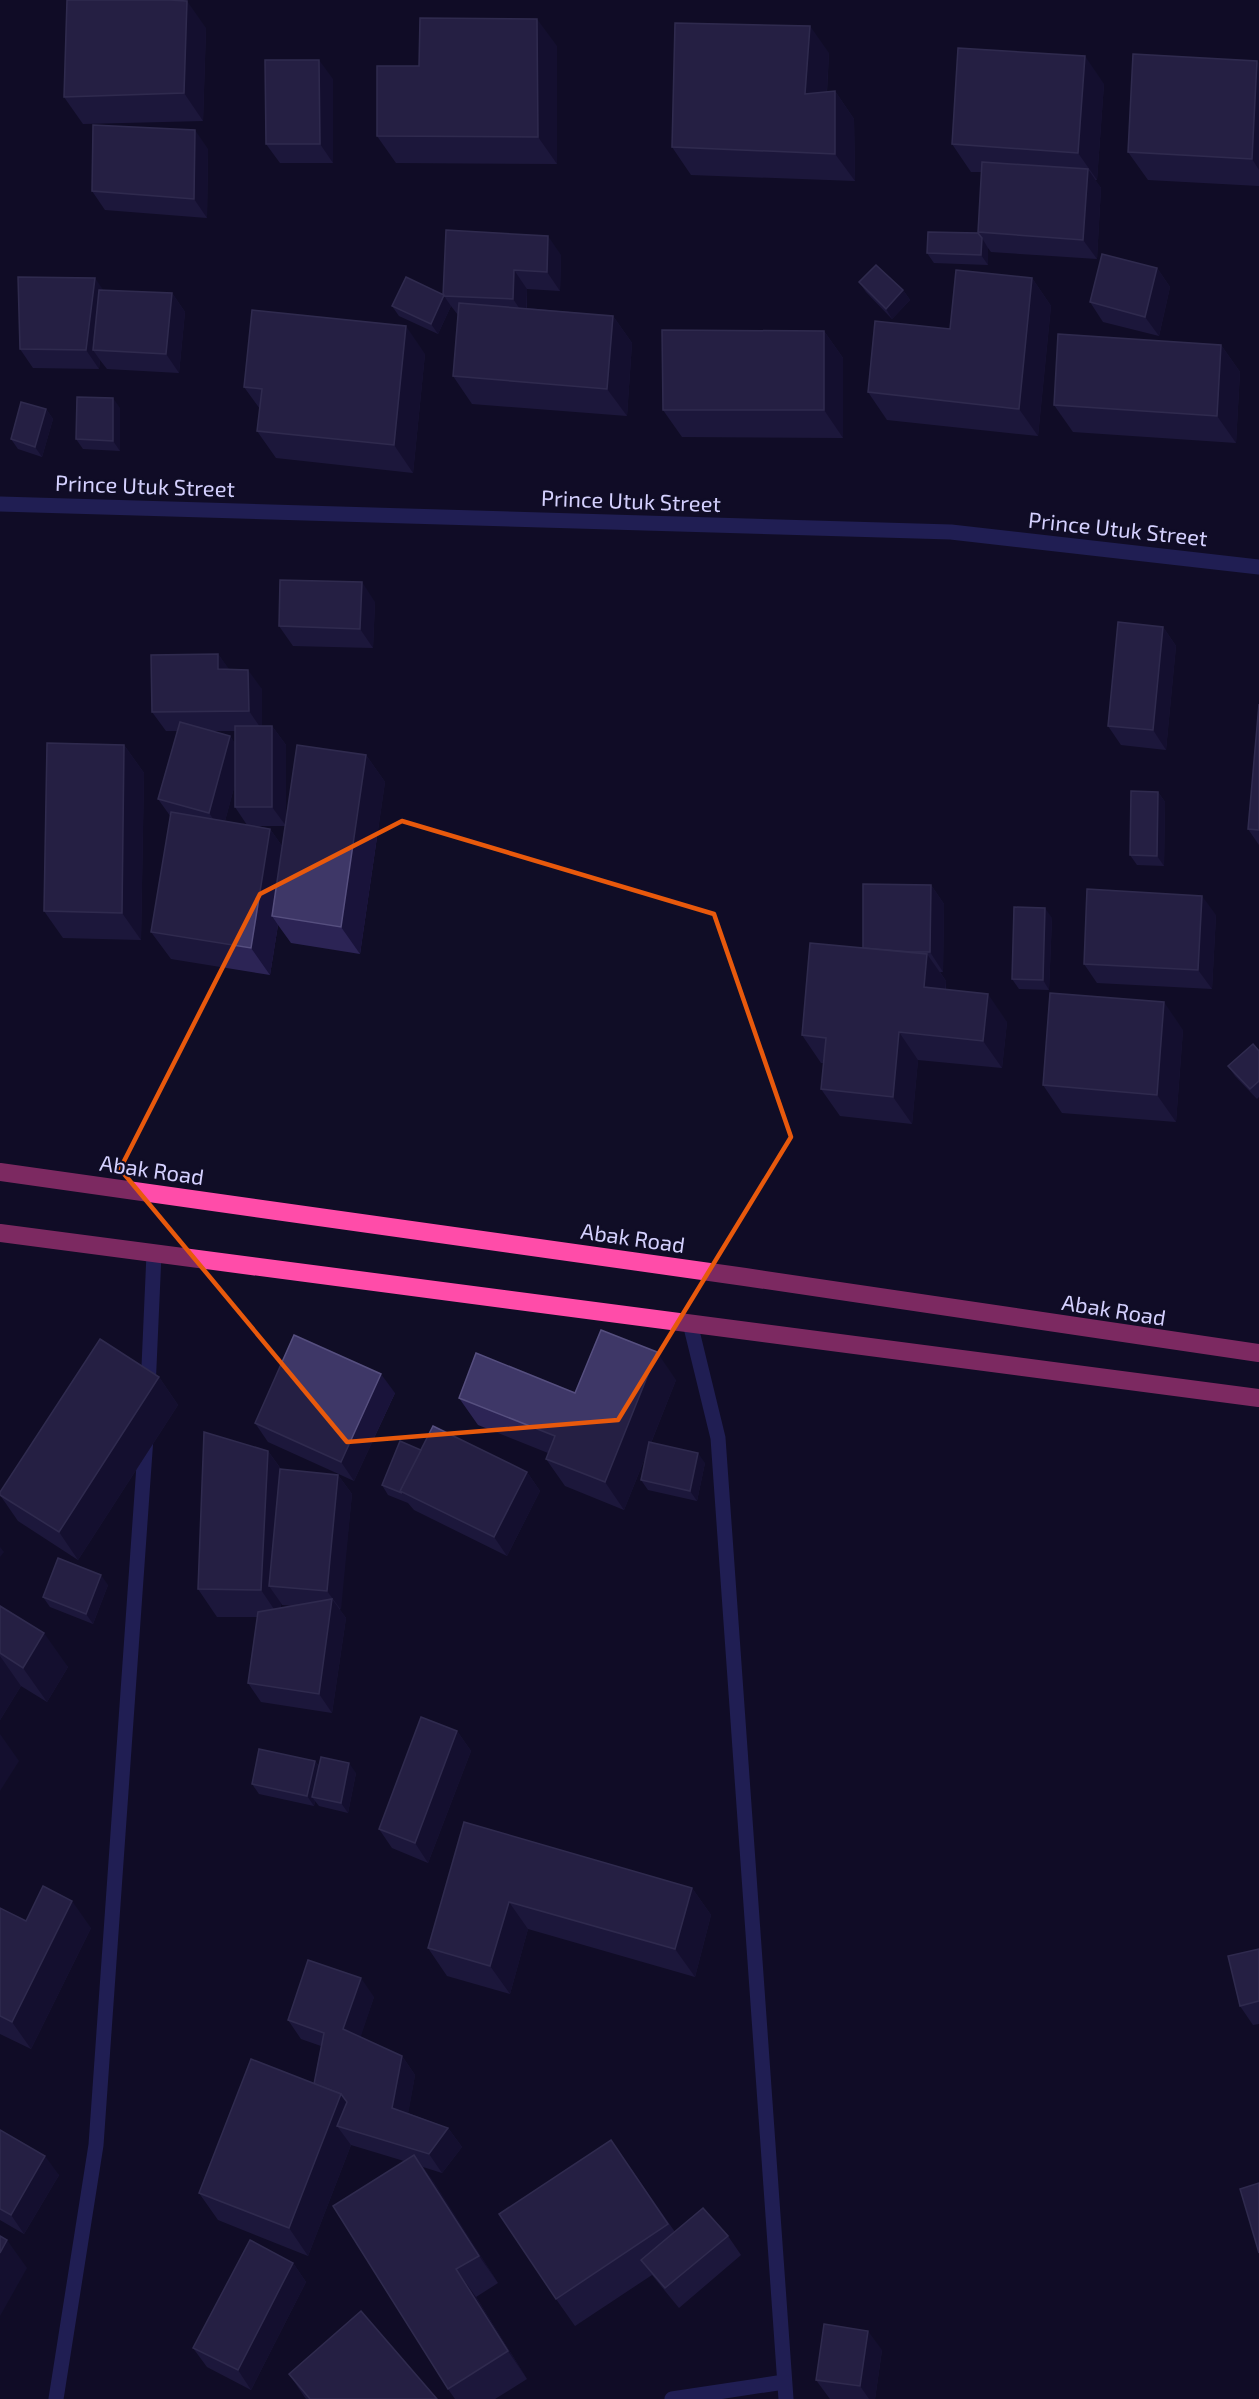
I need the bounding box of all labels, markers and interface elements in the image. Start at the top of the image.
street label: Prince Utuk Street [55,469,235,501]
street label: Prince Utuk Street [541,484,721,516]
street label: Prince Utuk Street [1027,506,1209,550]
street label: Abak Road [98,1149,206,1189]
street label: Abak Road [579,1217,687,1257]
street label: Abak Road [1060,1288,1168,1330]

